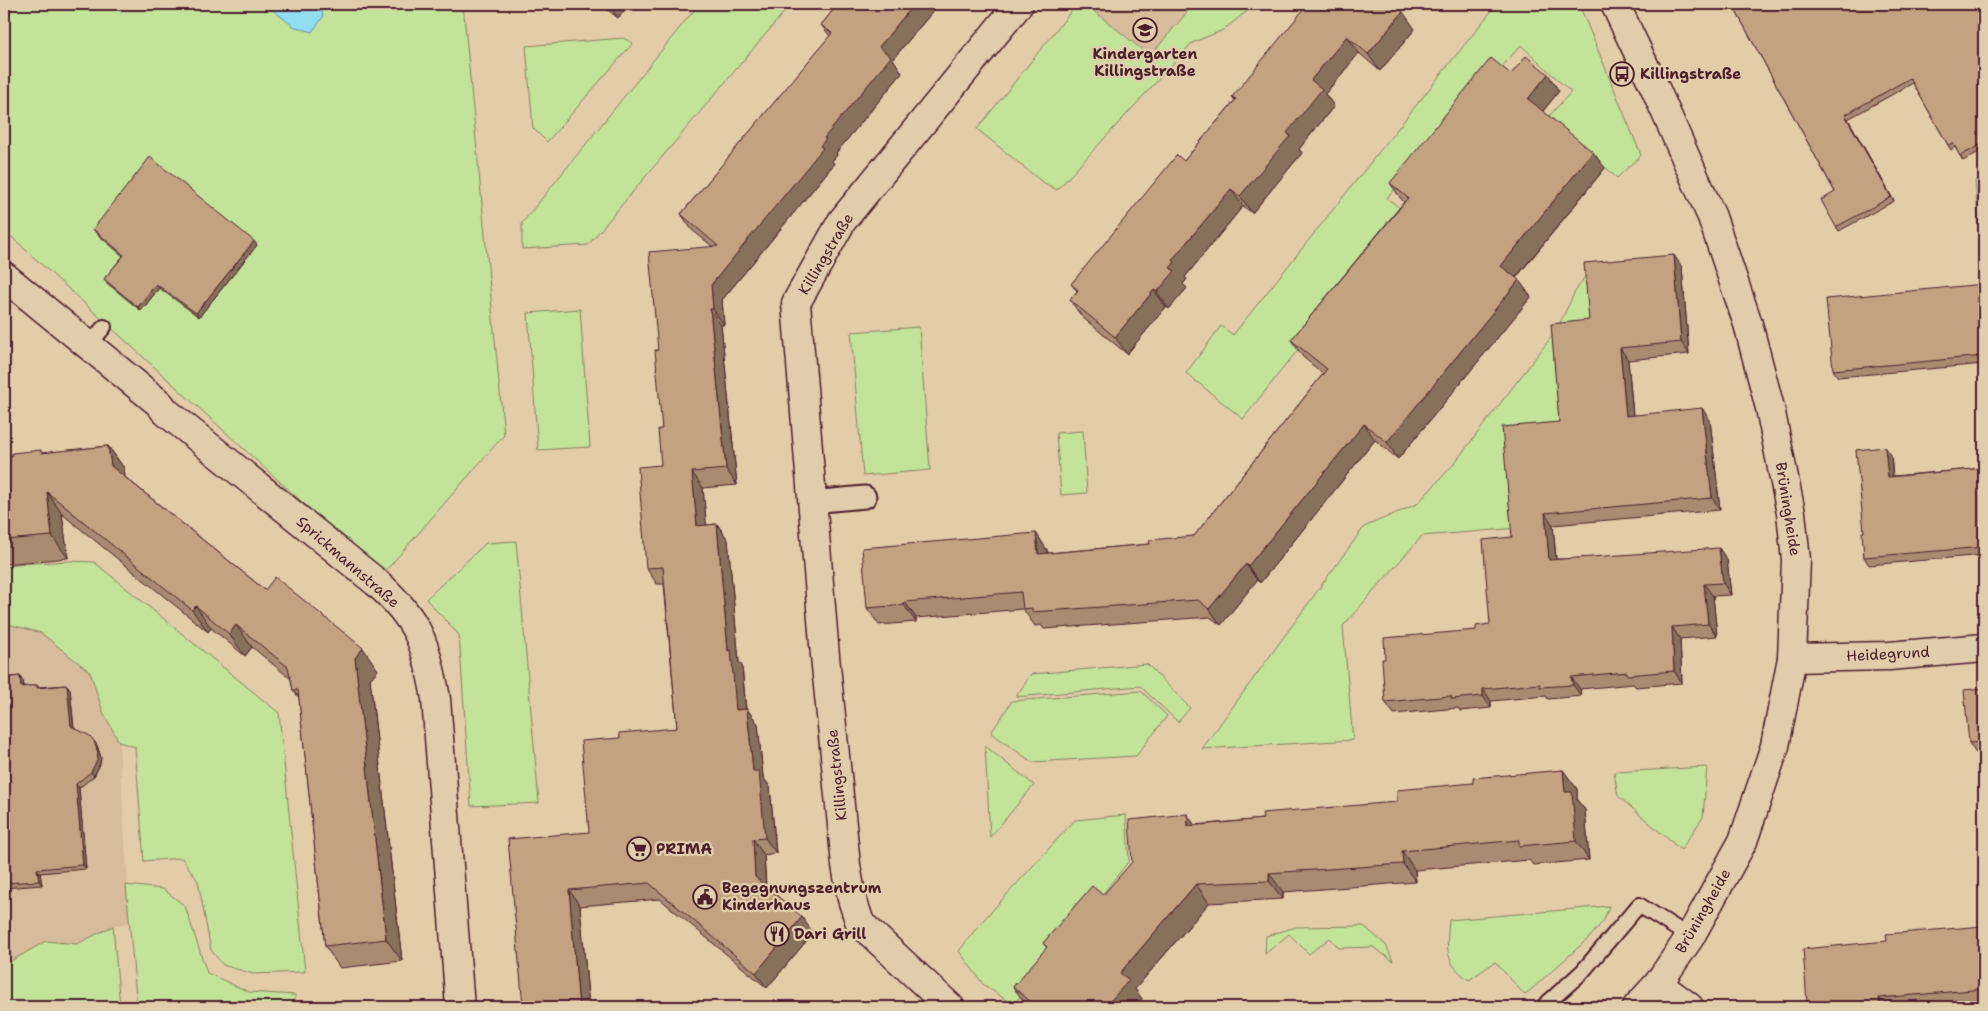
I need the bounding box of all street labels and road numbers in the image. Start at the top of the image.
street label: Killingstraße [794,209,858,299]
street label: Brüningheide [1771,461,1805,557]
street label: Sprickmannstraße [292,512,404,612]
street label: Heidegrund [1846,642,1931,666]
street label: Killingstraße [822,728,852,822]
street label: Brüningheide [1671,865,1735,957]

